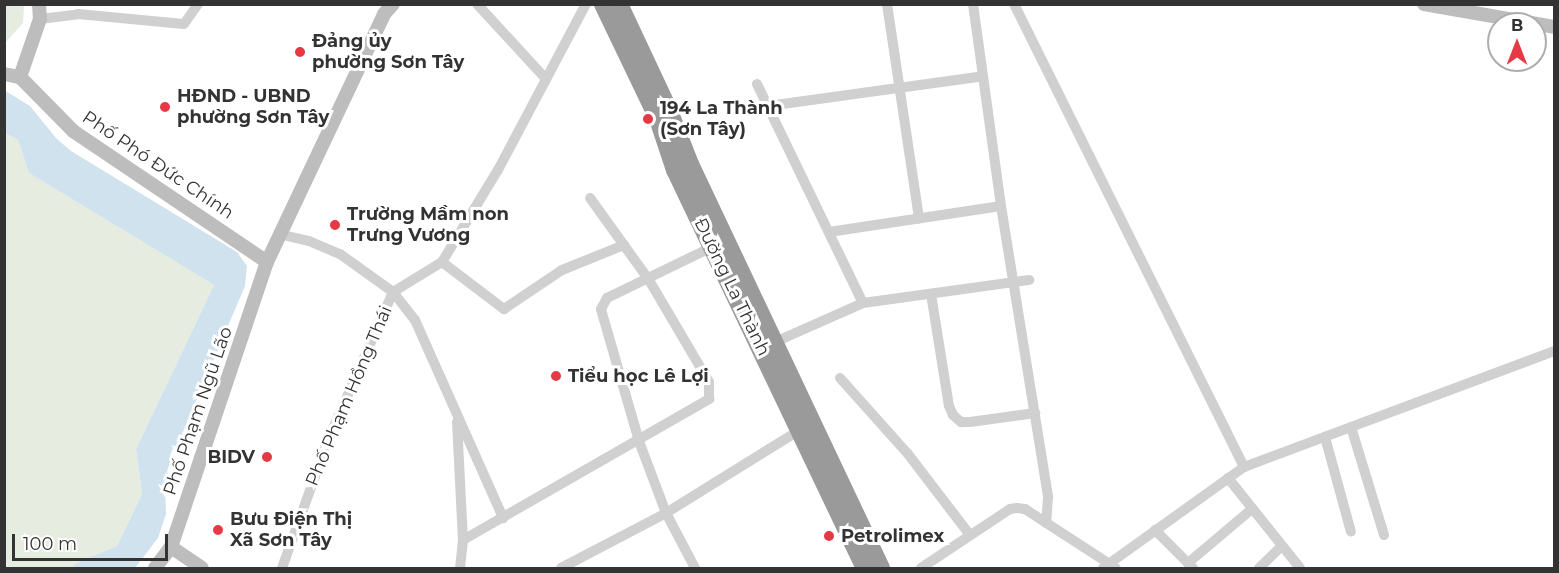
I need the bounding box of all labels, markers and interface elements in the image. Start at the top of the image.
north arrow [1487,12,1547,72]
text: B [1511,16,1523,35]
place label: Đảng ủy phường Sơn Tây [312,31,464,74]
marker: Đảng ủy phường Sơn Tây [293,45,307,59]
place label: HĐND - UBND phường Sơn Tây [177,86,329,128]
place label: 194 La Thành (Sơn Tây) [660,98,783,140]
marker: HĐND - UBND phường Sơn Tây [158,100,172,114]
street label: Phố Phó Đức Chính [78,106,238,224]
marker: 194 La Thành (Sơn Tây) [641,112,655,126]
place label: Trường Mầm non Trưng Vương [347,204,509,246]
street label: Đường La Thành [689,215,775,359]
marker: Trường Mầm non Trưng Vương [328,218,342,232]
street label: Phố Phạm Hồng Thái [301,303,397,489]
street label: Phố Phạm Ngũ Lão [159,324,237,498]
place label: Tiểu học Lê Lợi [568,365,709,387]
marker: Tiểu học Lê Lợi [549,369,563,383]
place label: BIDV [207,446,255,468]
marker: BIDV [260,450,274,464]
place label: Bưu Điện Thị Xã Sơn Tây [230,509,352,552]
scale bar [15,522,171,560]
marker: Bưu Điện Thị Xã Sơn Tây [211,523,225,537]
place label: Petrolimex [841,525,944,547]
marker: Petrolimex [822,529,836,543]
text: 100 m [23,533,77,555]

